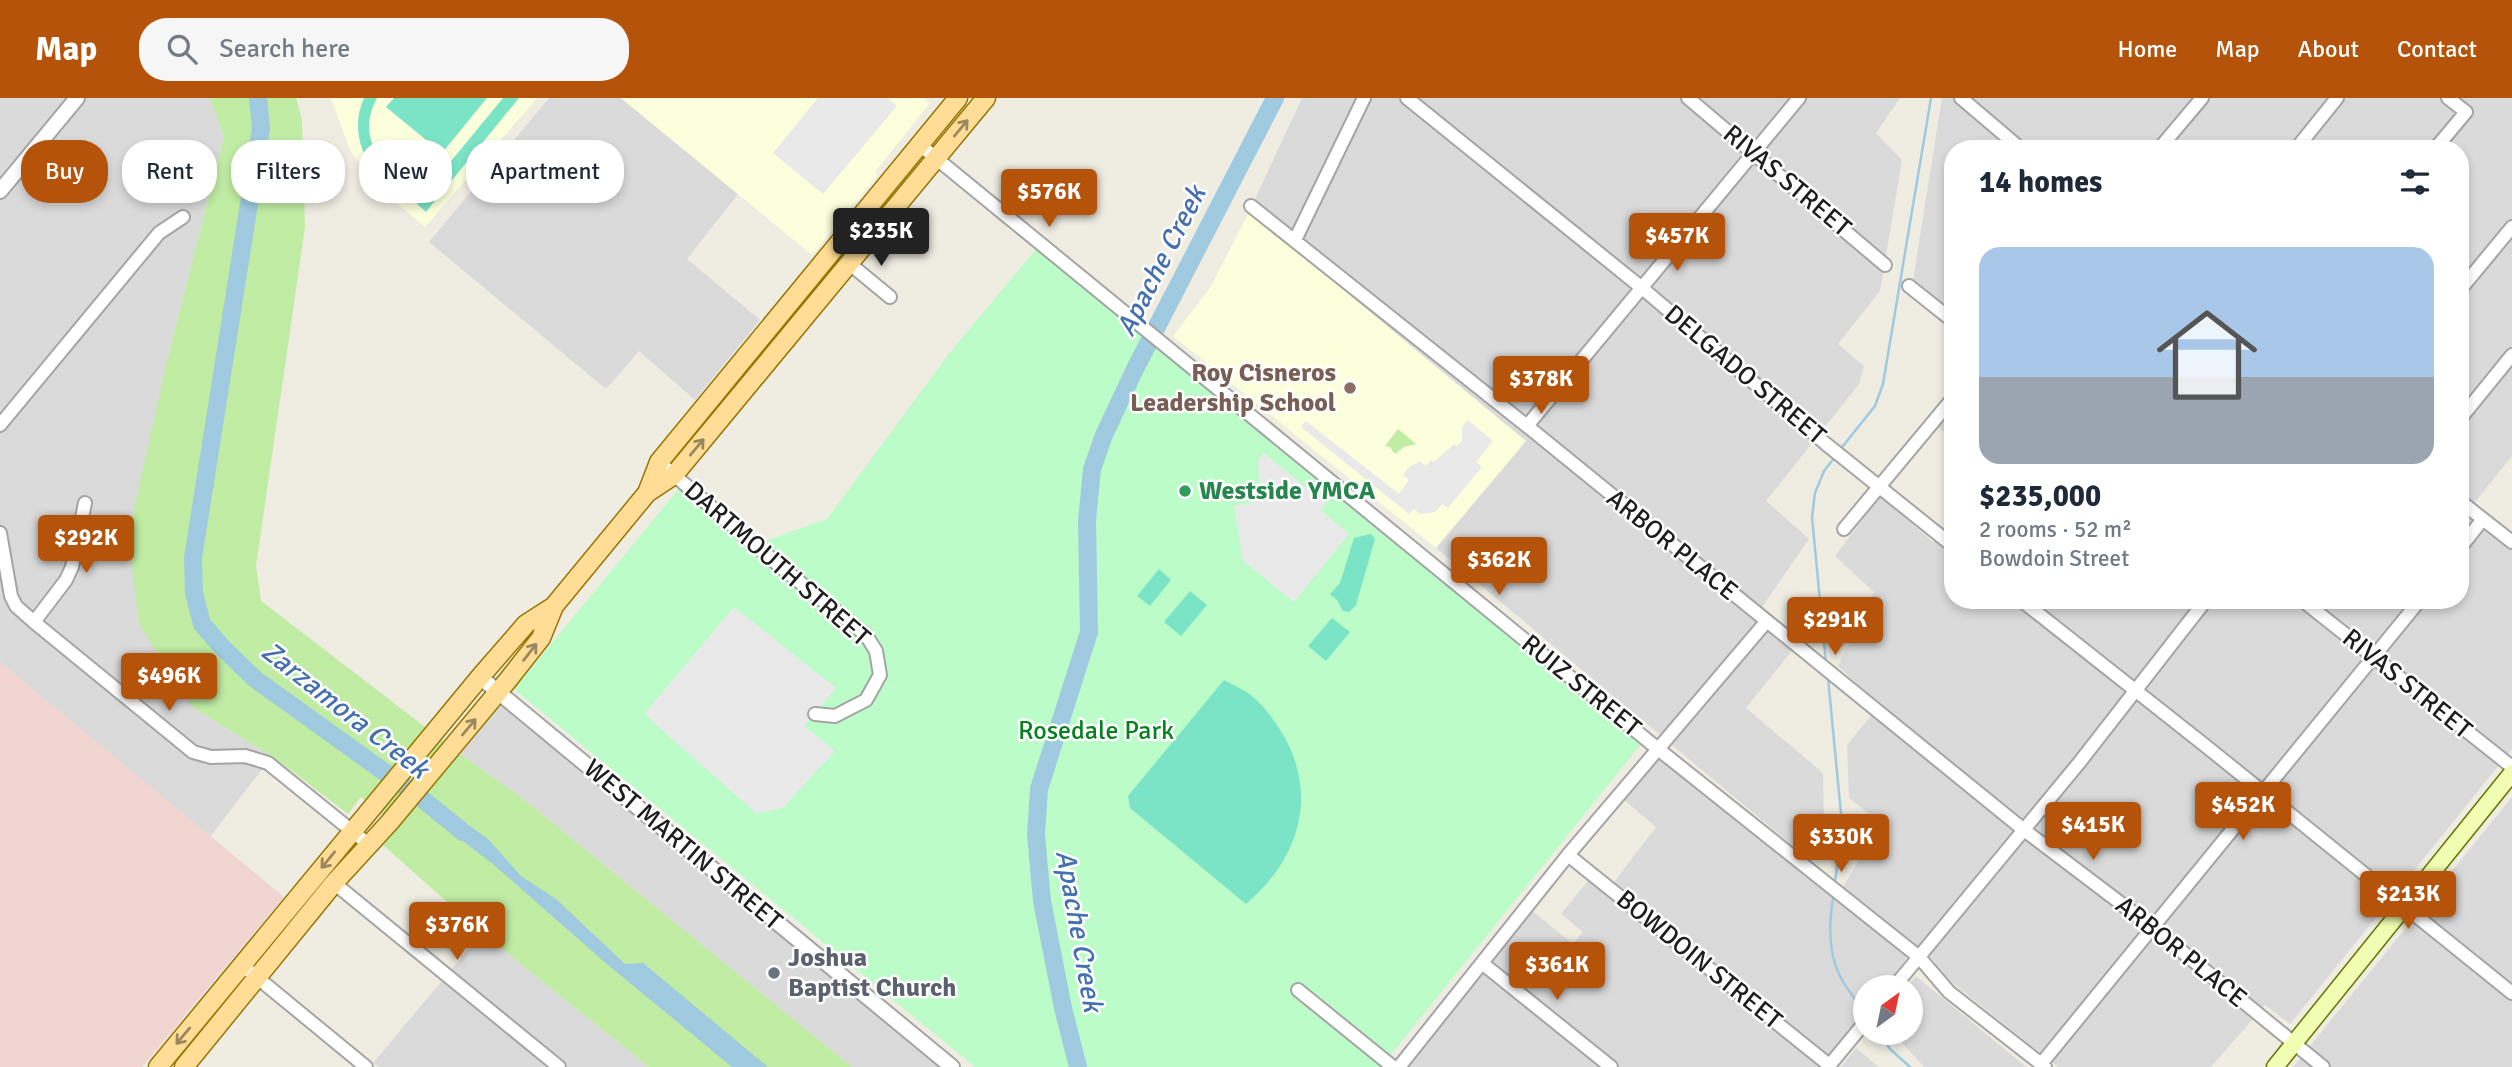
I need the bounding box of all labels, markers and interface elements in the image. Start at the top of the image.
search box [139,18,629,81]
text: Map [35,29,97,70]
icon: search [163,30,201,68]
text: Search here [219,33,350,65]
text: Home [2117,34,2177,64]
text: Map [2215,34,2260,64]
text: About [2298,34,2359,64]
text: Contact [2397,34,2477,64]
street label: RIVAS STREET [1716,118,1858,244]
one-way arrow [953,119,969,137]
chip: Buy [21,140,108,203]
chip: Rent [122,140,217,203]
chip: Filters [231,140,345,203]
chip: New [359,140,452,203]
chip: Apartment [466,140,624,203]
icon: filters [2396,163,2434,201]
text: 14 homes [1979,164,2102,201]
pin: $576K [1000,170,1098,229]
text: $576K [1017,177,1081,206]
water label: Apache Creek [1109,178,1215,342]
pin: $235K [832,208,930,268]
pin: $457K [1628,214,1726,273]
text: $235K [849,216,913,245]
text: $457K [1645,221,1709,250]
icon: home [2144,292,2270,418]
street label: DELGADO STREET [1658,298,1832,452]
pin: $378K [1492,356,1590,416]
place label: Roy Cisneros Leadership School [1130,357,1336,419]
text: $378K [1509,364,1573,393]
marker: Roy Cisneros Leadership School [1342,380,1358,396]
one-way arrow [689,439,705,457]
street label: DARTMOUTH STREET [677,475,877,654]
place label: Westside YMCA [1199,475,1376,507]
text: $235,000 [1979,478,2101,515]
street label: ARBOR PLACE [1600,482,1744,608]
marker: Westside YMCA [1177,483,1193,499]
text: 2 rooms · 52 m² [1979,515,2132,544]
pin: $292K [37,516,135,575]
text: $292K [54,523,118,552]
pin: $362K [1450,538,1548,597]
text: Bowdoin Street [1979,544,2129,573]
text: $362K [1467,545,1531,574]
pin: $291K [1786,598,1884,657]
text: $291K [1803,605,1867,634]
street label: RIVAS STREET [2336,622,2478,746]
street label: RUIZ STREET [1515,628,1648,744]
water label: Zarzamora Creek [255,634,438,788]
one-way arrow [523,643,538,661]
pin: $496K [120,654,218,713]
text: $496K [137,661,201,690]
park label: Rosedale Park [1018,715,1174,747]
one-way arrow [462,718,477,736]
street label: WEST MARTIN STREET [577,753,789,938]
pin: $452K [2194,782,2292,842]
text: $452K [2211,790,2275,819]
pin: $415K [2044,802,2142,862]
text: $415K [2061,810,2125,839]
pin: $330K [1792,814,1890,874]
text: $330K [1809,822,1873,851]
water label: Apache Creek [1048,848,1110,1017]
one-way arrow [320,851,335,869]
pin: $213K [2359,872,2457,931]
text: $213K [2376,879,2440,908]
street label: BOWDOIN STREET [1610,883,1789,1037]
street label: ARBOR PLACE [2109,889,2253,1015]
pin: $376K [408,902,506,962]
text: $376K [425,910,489,939]
place label: Joshua Baptist Church [788,942,956,1004]
pin: $361K [1508,942,1606,1002]
text: $361K [1525,950,1589,979]
marker: Joshua Baptist Church [766,965,782,981]
north arrow [1853,975,1923,1045]
map controls [1853,975,1923,1045]
one-way arrow [175,1027,191,1045]

